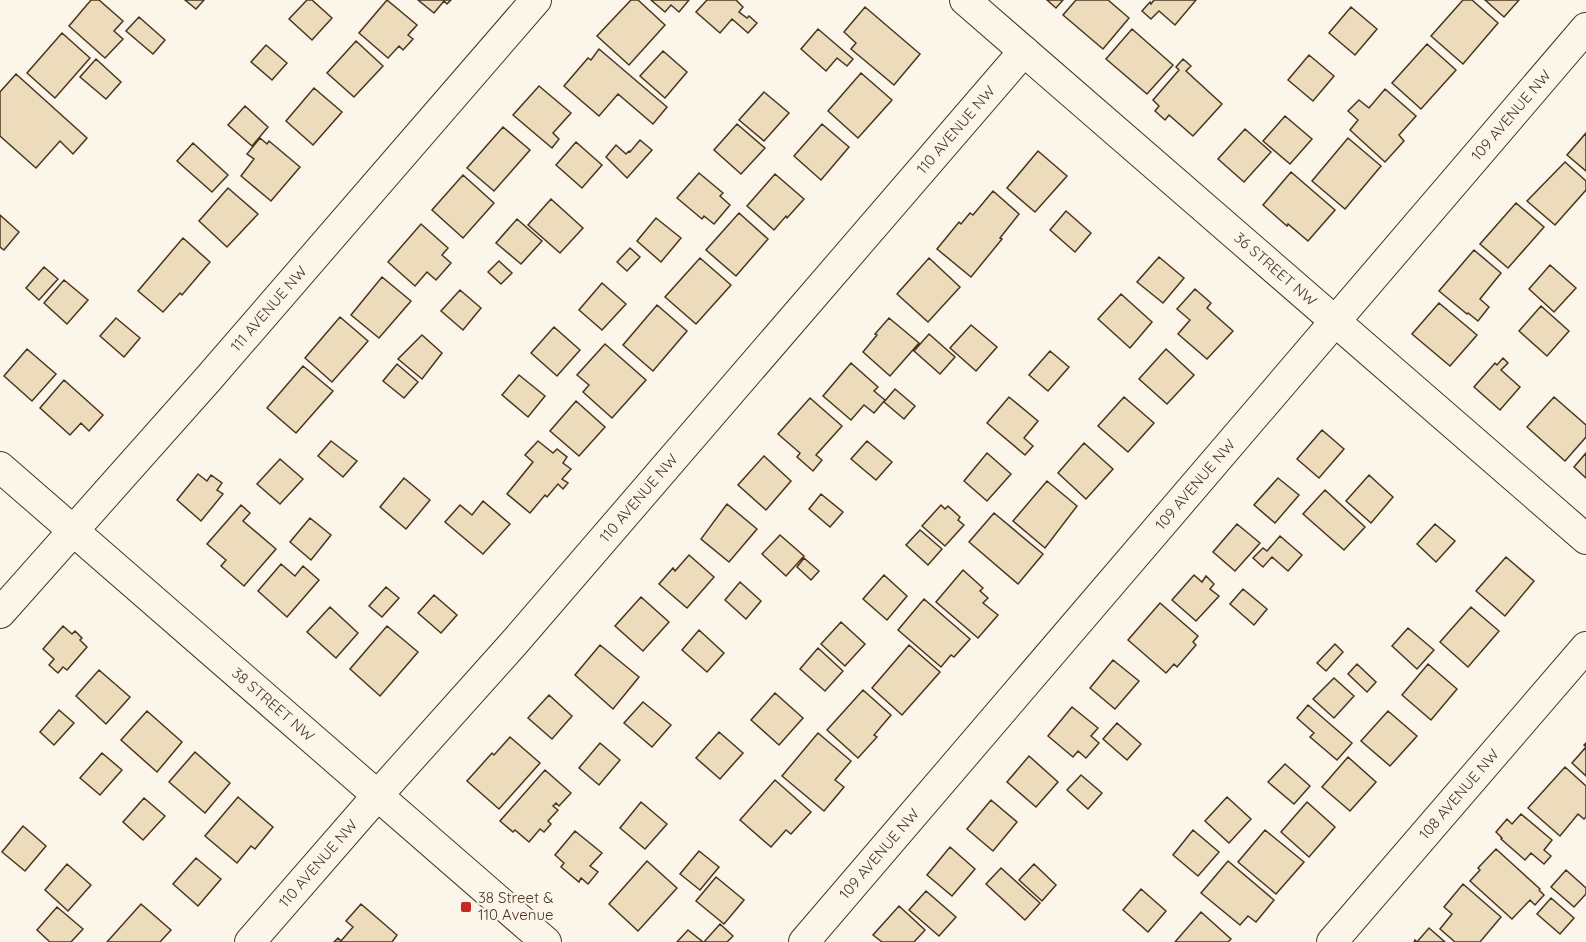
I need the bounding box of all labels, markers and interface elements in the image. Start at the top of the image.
street label: 109 AVENUE NW [1467,65,1555,164]
street label: 110 AVENUE NW [912,81,999,178]
street label: 36 STREET NW [1230,228,1321,310]
street label: 111 AVENUE NW [226,261,311,355]
street label: 109 AVENUE NW [1151,435,1239,534]
street label: 110 AVENUE NW [595,449,682,546]
street label: 38 STREET NW [228,663,319,746]
street label: 108 AVENUE NW [1415,744,1503,843]
street label: 109 AVENUE NW [835,804,923,903]
street label: 110 AVENUE NW [274,815,362,911]
place label: 38 Street & 110 Avenue [478,888,553,924]
marker: 38 Street & 110 Avenue [459,900,473,914]

